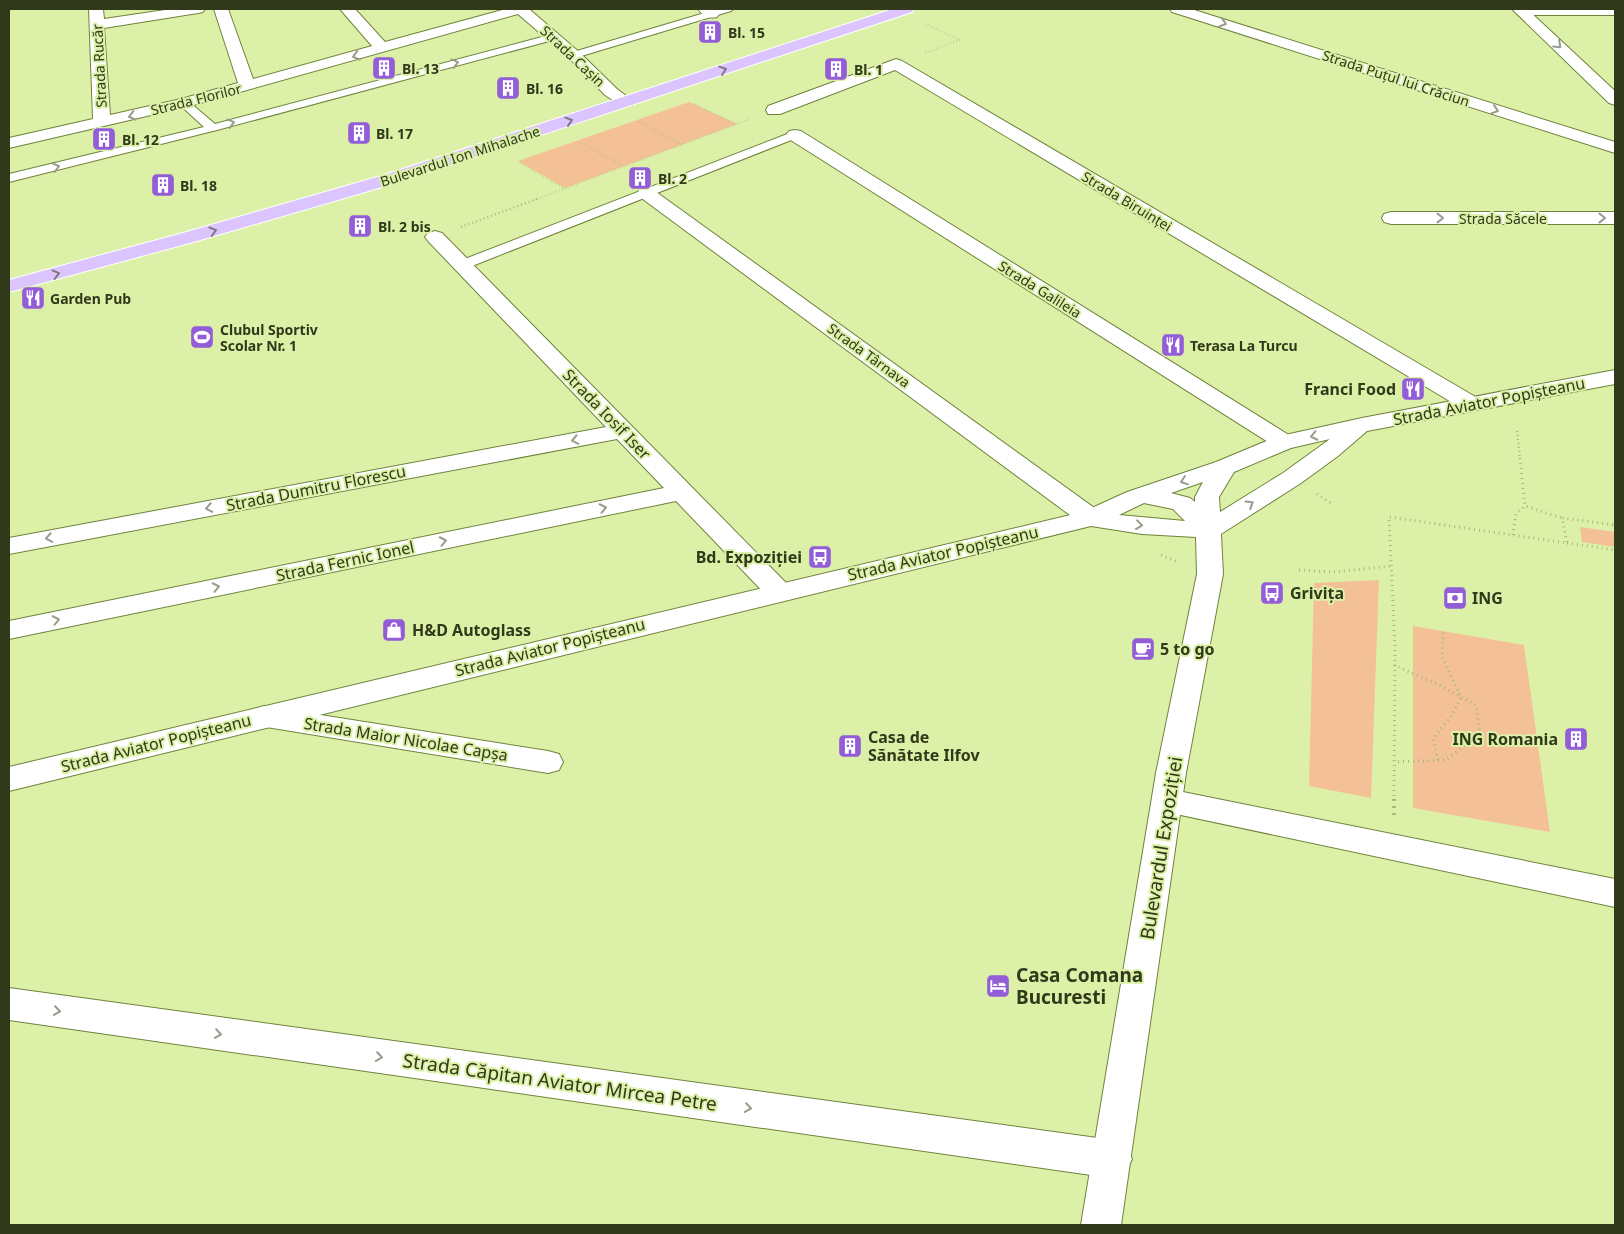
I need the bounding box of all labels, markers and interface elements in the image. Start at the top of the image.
one-way arrow [1218,18,1227,28]
building icon: Bl. 15 [697,19,723,45]
street label: Strada Cașin [537,21,609,91]
street label: Strada Rucăr [87,23,111,108]
place label: Bl. 15 [728,23,765,42]
one-way arrow [1552,39,1561,48]
street label: Strada Puțul lui Crăciun [1320,45,1472,111]
one-way arrow [353,50,361,60]
building icon: Bl. 13 [371,55,397,81]
building icon: Bl. 1 [823,56,849,82]
place label: Bl. 13 [402,59,439,78]
one-way arrow [451,59,459,69]
place label: Bl. 1 [854,60,883,79]
one-way arrow [718,65,726,75]
building icon: Bl. 16 [495,75,521,101]
street label: Strada Florilor [149,79,244,119]
place label: Bl. 16 [526,79,563,98]
one-way arrow [1490,104,1498,114]
one-way arrow [128,110,136,120]
one-way arrow [564,117,572,127]
one-way arrow [226,119,234,129]
building icon: Bl. 17 [346,120,372,146]
street label: Bulevardul Ion Mihalache [378,121,542,191]
place label: Bl. 17 [376,124,413,143]
building icon: Bl. 12 [91,126,117,152]
place label: Bl. 12 [122,130,159,149]
one-way arrow [52,162,61,173]
building icon: Bl. 2 [627,165,653,191]
street label: Strada Biruinței [1078,167,1176,235]
place label: Bl. 2 [658,169,687,188]
building icon: Bl. 18 [150,172,176,198]
place label: Bl. 18 [180,176,217,195]
street label: Strada Săcele [1459,209,1547,228]
building icon: Bl. 2 bis [347,213,373,239]
one-way arrow [1436,213,1444,223]
one-way arrow [1599,213,1607,223]
place label: Bl. 2 bis [378,217,431,236]
one-way arrow [208,226,216,236]
street label: Strada Galileia [995,256,1085,322]
one-way arrow [51,269,59,279]
restaurant icon: Garden Pub [20,285,46,311]
place label: Garden Pub [50,289,131,308]
street label: Strada Târnava [824,319,914,391]
place label: Clubul Sportiv Scolar Nr. 1 [220,320,318,355]
sports icon: Clubul Sportiv Scolar Nr. 1 [189,324,215,350]
restaurant icon: Terasa La Turcu [1160,332,1186,358]
place label: Terasa La Turcu [1190,336,1298,355]
street label: Strada Iosif Iser [558,364,656,464]
street label: Strada Aviator Popișteanu [1391,372,1587,430]
restaurant icon: Franci Food [1400,376,1426,402]
place label: Franci Food [1304,378,1396,400]
one-way arrow [1310,430,1319,441]
one-way arrow [571,434,580,445]
street label: Strada Dumitru Florescu [224,460,408,516]
one-way arrow [1180,475,1189,485]
one-way arrow [1245,501,1254,510]
one-way arrow [205,503,214,513]
one-way arrow [598,503,607,514]
one-way arrow [1136,519,1144,530]
street label: Strada Aviator Popișteanu [846,520,1040,586]
one-way arrow [45,533,54,543]
street label: Strada Fernic Ionel [274,536,416,586]
one-way arrow [439,536,448,546]
bus stop icon: Bd. Expoziției [807,544,833,570]
place label: Bd. Expoziției [696,546,802,568]
bus stop icon: Grivița [1259,580,1285,606]
place label: Grivița [1290,582,1344,604]
one-way arrow [211,583,220,593]
bank icon: ING [1442,585,1468,611]
place label: ING [1472,587,1503,609]
street label: Strada Aviator Popișteanu [453,613,647,681]
one-way arrow [52,615,61,626]
shop icon: H&D Autoglass [381,617,407,643]
place label: H&D Autoglass [412,619,531,641]
cafe icon: 5 to go [1130,636,1156,662]
place label: 5 to go [1160,638,1215,660]
street label: Strada Aviator Popișteanu [59,709,253,777]
street label: Strada Maior Nicolae Capșa [302,712,510,766]
place label: Casa de Sănătate Ilfov [868,726,980,766]
building icon: ING Romania [1563,726,1589,752]
place label: ING Romania [1453,728,1558,750]
building icon: Casa de Sănătate Ilfov [837,733,863,759]
street label: Bulevardul Expoziției [1134,755,1188,941]
place label: Casa Comana Bucuresti [1016,962,1143,1010]
hotel icon: Casa Comana Bucuresti [985,973,1011,999]
one-way arrow [53,1005,61,1015]
one-way arrow [214,1028,222,1038]
street label: Strada Căpitan Aviator Mircea Petre [401,1047,719,1117]
one-way arrow [374,1051,383,1061]
one-way arrow [744,1102,752,1113]

